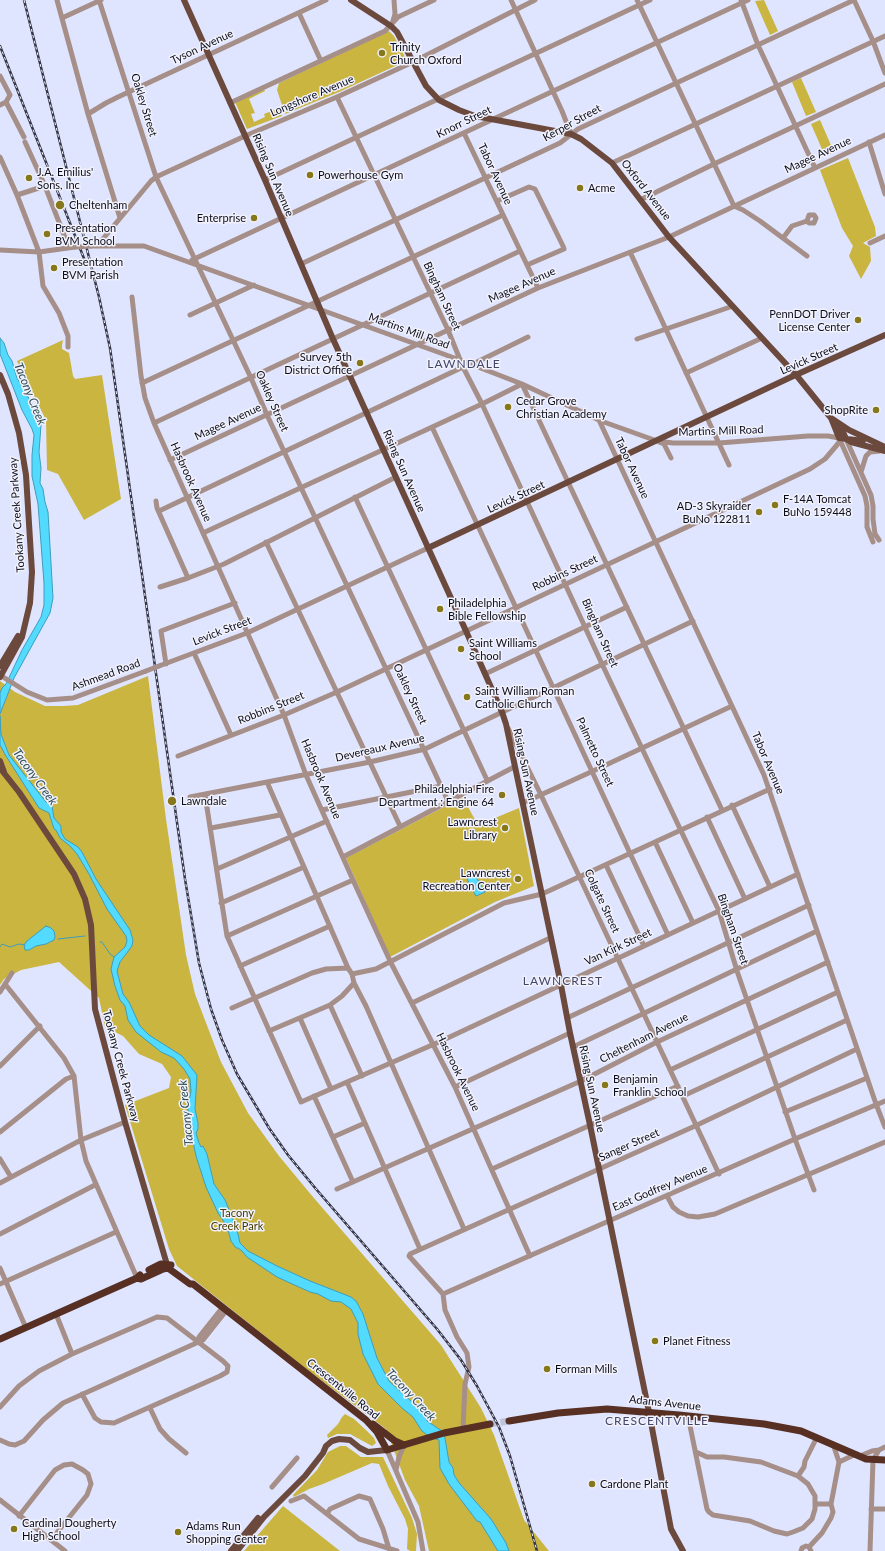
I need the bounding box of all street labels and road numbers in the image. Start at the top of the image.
street label: Tyson Avenue [169,27,235,67]
street label: Oakley Street [128,72,160,138]
street label: Longshore Avenue [268,72,356,120]
street label: Kerper Street [541,102,603,144]
street label: Knorr Street [434,103,494,141]
street label: Rising Sun Avenue [250,132,296,218]
street label: Magee Avenue [783,134,853,176]
street label: Tabor Avenue [475,141,515,207]
street label: Oxford Avenue [618,157,674,223]
street label: Bingham Street [420,260,464,332]
street label: Magee Avenue [486,264,558,306]
street label: Martins Mill Road [367,310,451,352]
street label: Levick Street [778,340,840,378]
street label: Oakley Street [253,368,291,434]
street label: Magee Avenue [193,401,263,443]
street label: Martins Mill Road [678,423,764,439]
street label: Rising Sun Avenue [380,428,428,514]
street label: Tabor Avenue [612,435,652,501]
street label: Hasbrook Avenue [168,440,214,524]
street label: Tookany Creek Parkway [6,457,28,573]
street label: Levick Street [485,478,547,516]
street label: Robbins Street [530,552,600,594]
street label: Bingham Street [579,597,621,669]
street label: Levick Street [191,614,253,648]
street label: Ashmead Road [70,656,142,694]
street label: Oakley Street [390,662,430,726]
street label: Robbins Street [236,689,306,727]
street label: Palmetto Street [573,715,617,789]
street label: Rising Sun Avenue [510,727,542,817]
street label: Tabor Avenue [749,730,787,796]
street label: Devereaux Avenue [334,731,426,765]
street label: Hasbrook Avenue [298,737,344,821]
street label: Colgate Street [582,867,622,935]
street label: Bingham Street [715,892,751,966]
street label: Van Kirk Street [582,926,654,968]
street label: Tookany Creek Parkway [100,1009,142,1123]
street label: Cheltenham Avenue [598,1010,690,1066]
street label: Hasbrook Avenue [433,1031,483,1113]
street label: Rising Sun Avenue [576,1044,608,1134]
street label: Sanger Street [597,1126,661,1164]
street label: East Godfrey Avenue [611,1162,709,1214]
street label: Crescentville Road [304,1356,382,1422]
street label: Adams Avenue [629,1393,701,1413]

